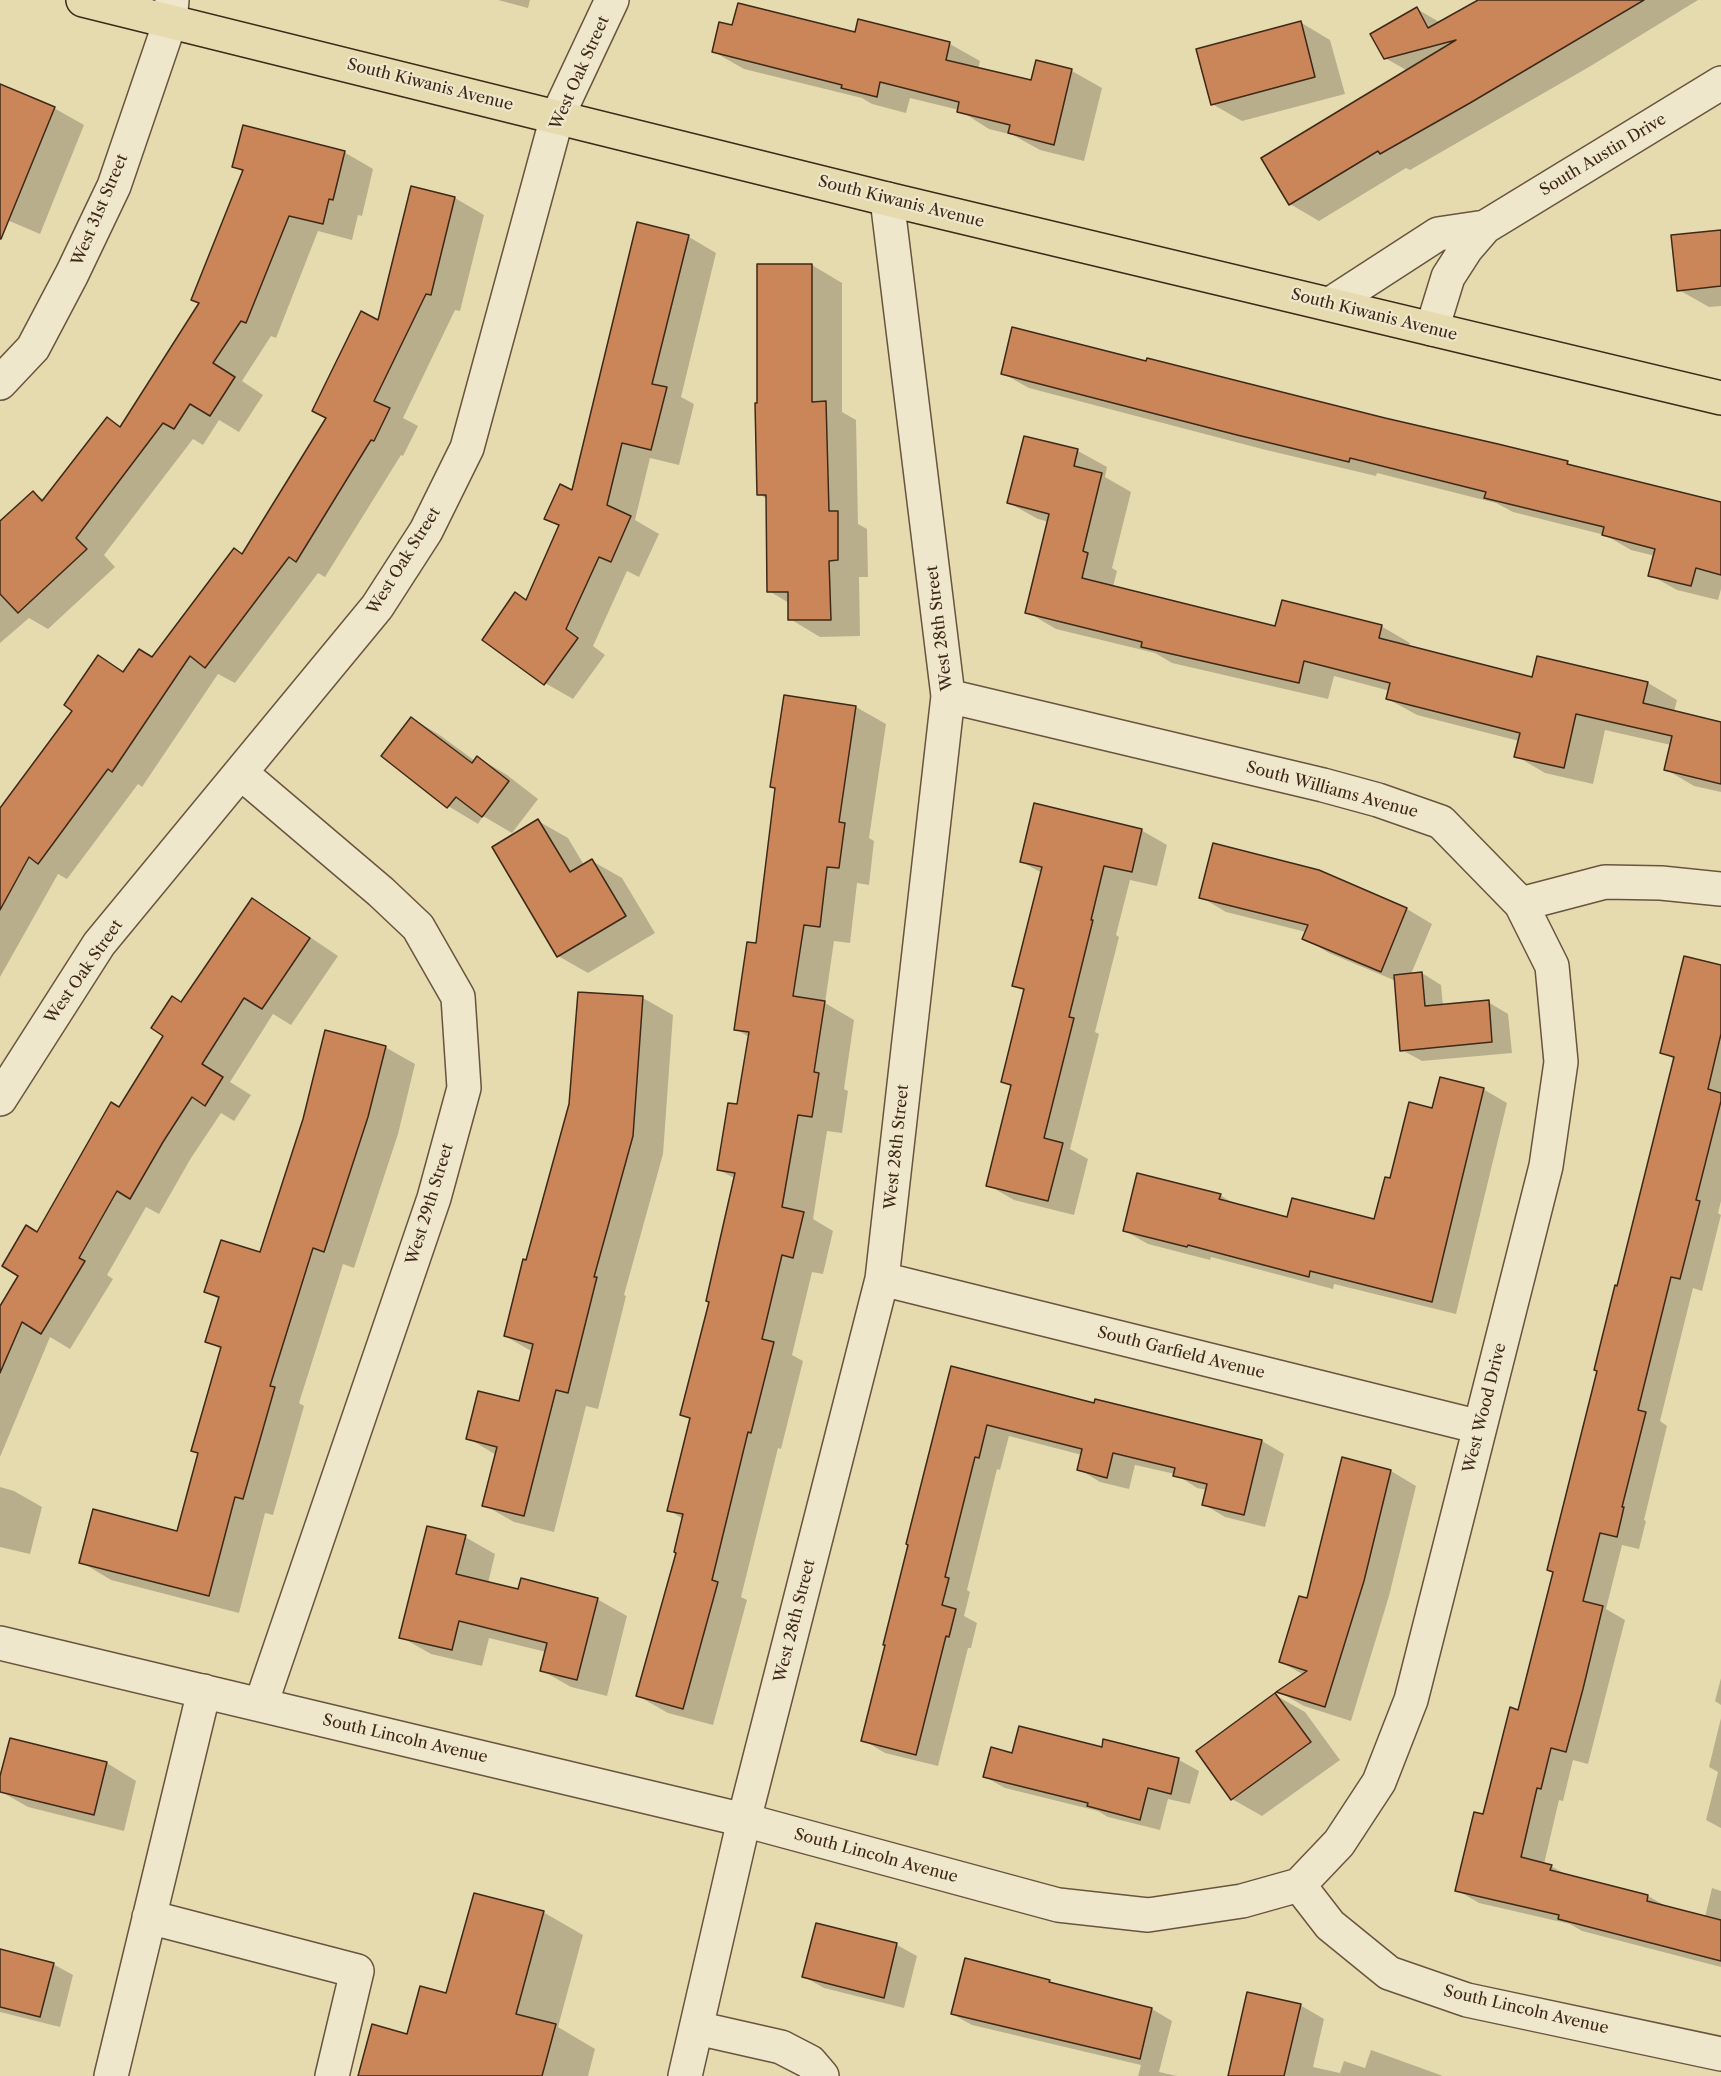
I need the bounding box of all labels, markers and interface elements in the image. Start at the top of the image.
street label: West Oak Street [546,13,614,133]
street label: South Kiwanis Avenue [345,55,515,115]
street label: South Austin Drive [1536,110,1670,200]
street label: West 31st Street [68,151,132,269]
street label: South Kiwanis Avenue [816,172,986,232]
street label: South Kiwanis Avenue [1289,285,1459,345]
street label: West Oak Street [363,504,445,618]
street label: West 28th Street [923,564,957,692]
street label: South Williams Avenue [1244,758,1420,822]
street label: West Oak Street [41,916,127,1028]
street label: West 28th Street [881,1083,913,1211]
street label: West 29th Street [402,1141,458,1267]
street label: South Garfield Avenue [1095,1323,1267,1383]
street label: West Wood Drive [1460,1341,1510,1475]
street label: West 28th Street [770,1558,820,1684]
street label: South Lincoln Avenue [321,1711,489,1767]
street label: South Lincoln Avenue [792,1825,960,1887]
street label: South Lincoln Avenue [1442,1982,1610,2038]

